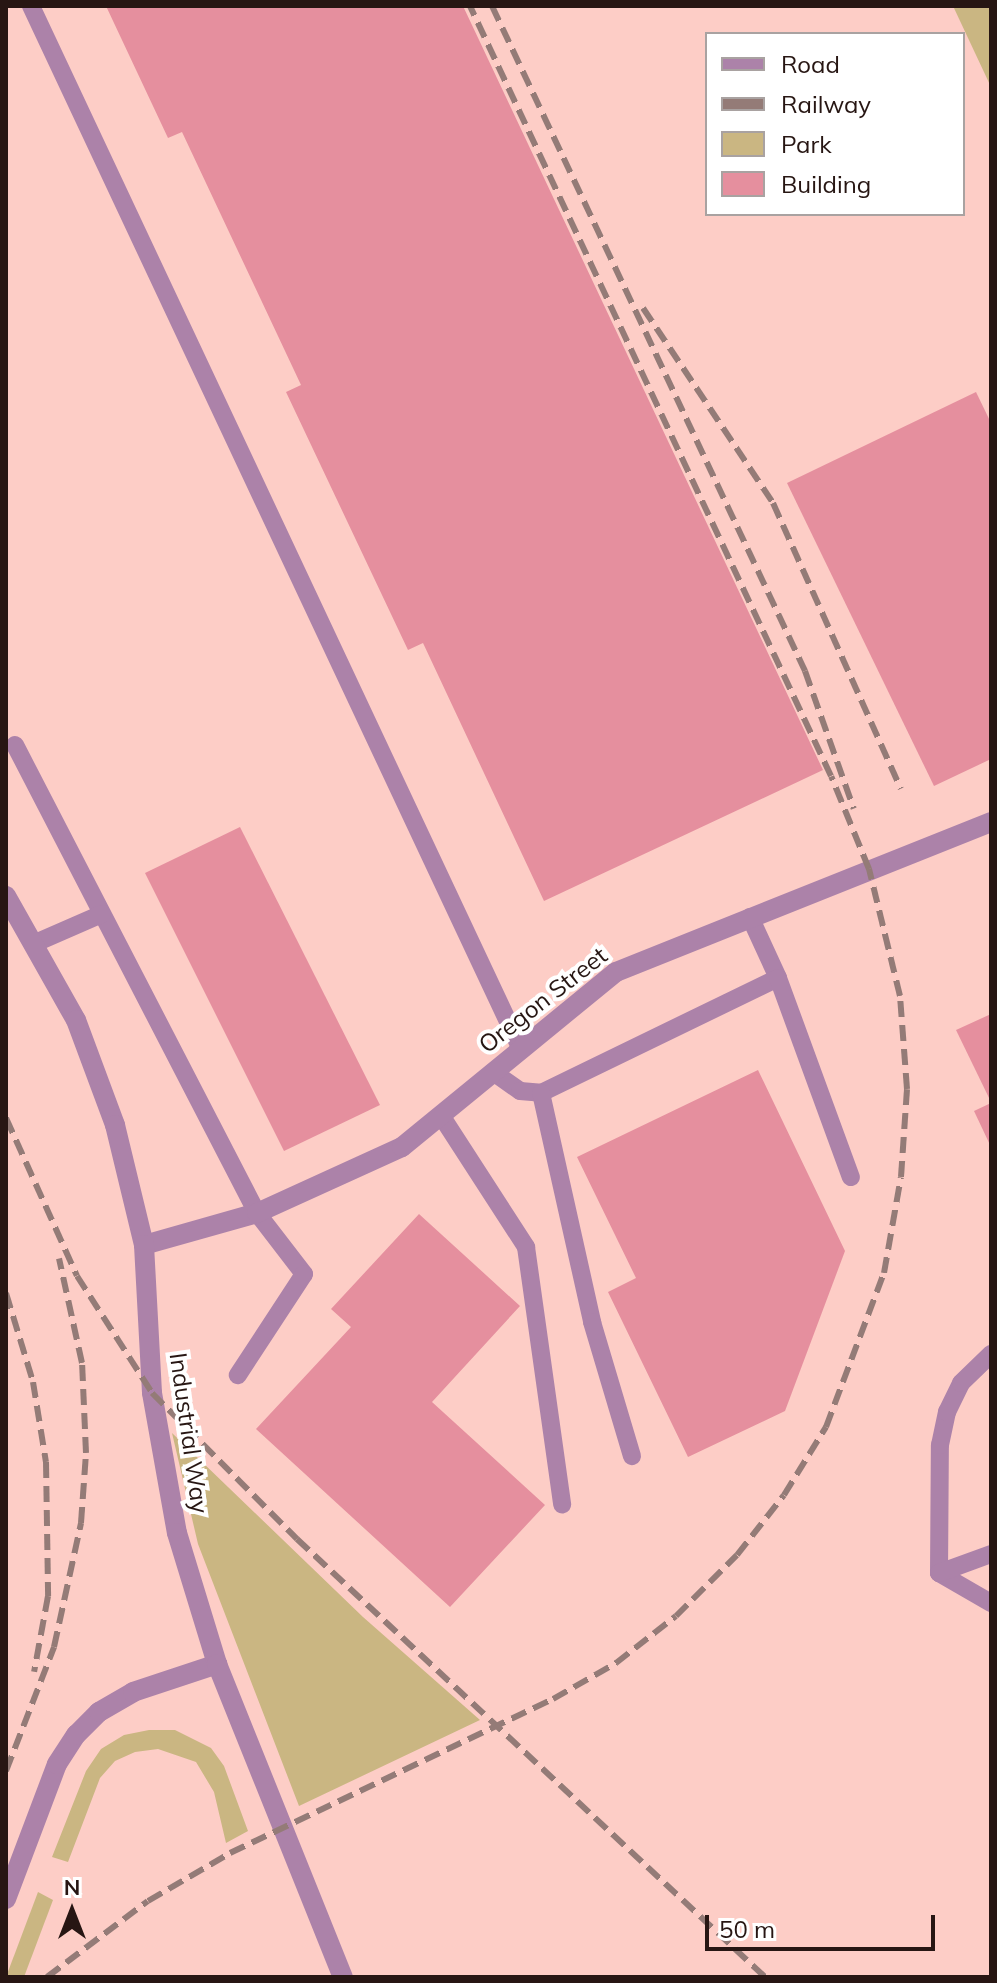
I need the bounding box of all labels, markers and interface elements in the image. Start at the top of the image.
legend [705,32,965,216]
text: Road [781,49,840,79]
text: Railway [781,89,871,119]
text: Park [781,129,832,159]
text: Building [781,169,871,199]
street label: Oregon Street [473,941,613,1059]
street label: Industrial Way [163,1351,215,1515]
north arrow [32,1871,112,1951]
text: N [64,1873,80,1901]
scale bar [709,1899,939,1949]
text: 50 m [719,1914,775,1944]

